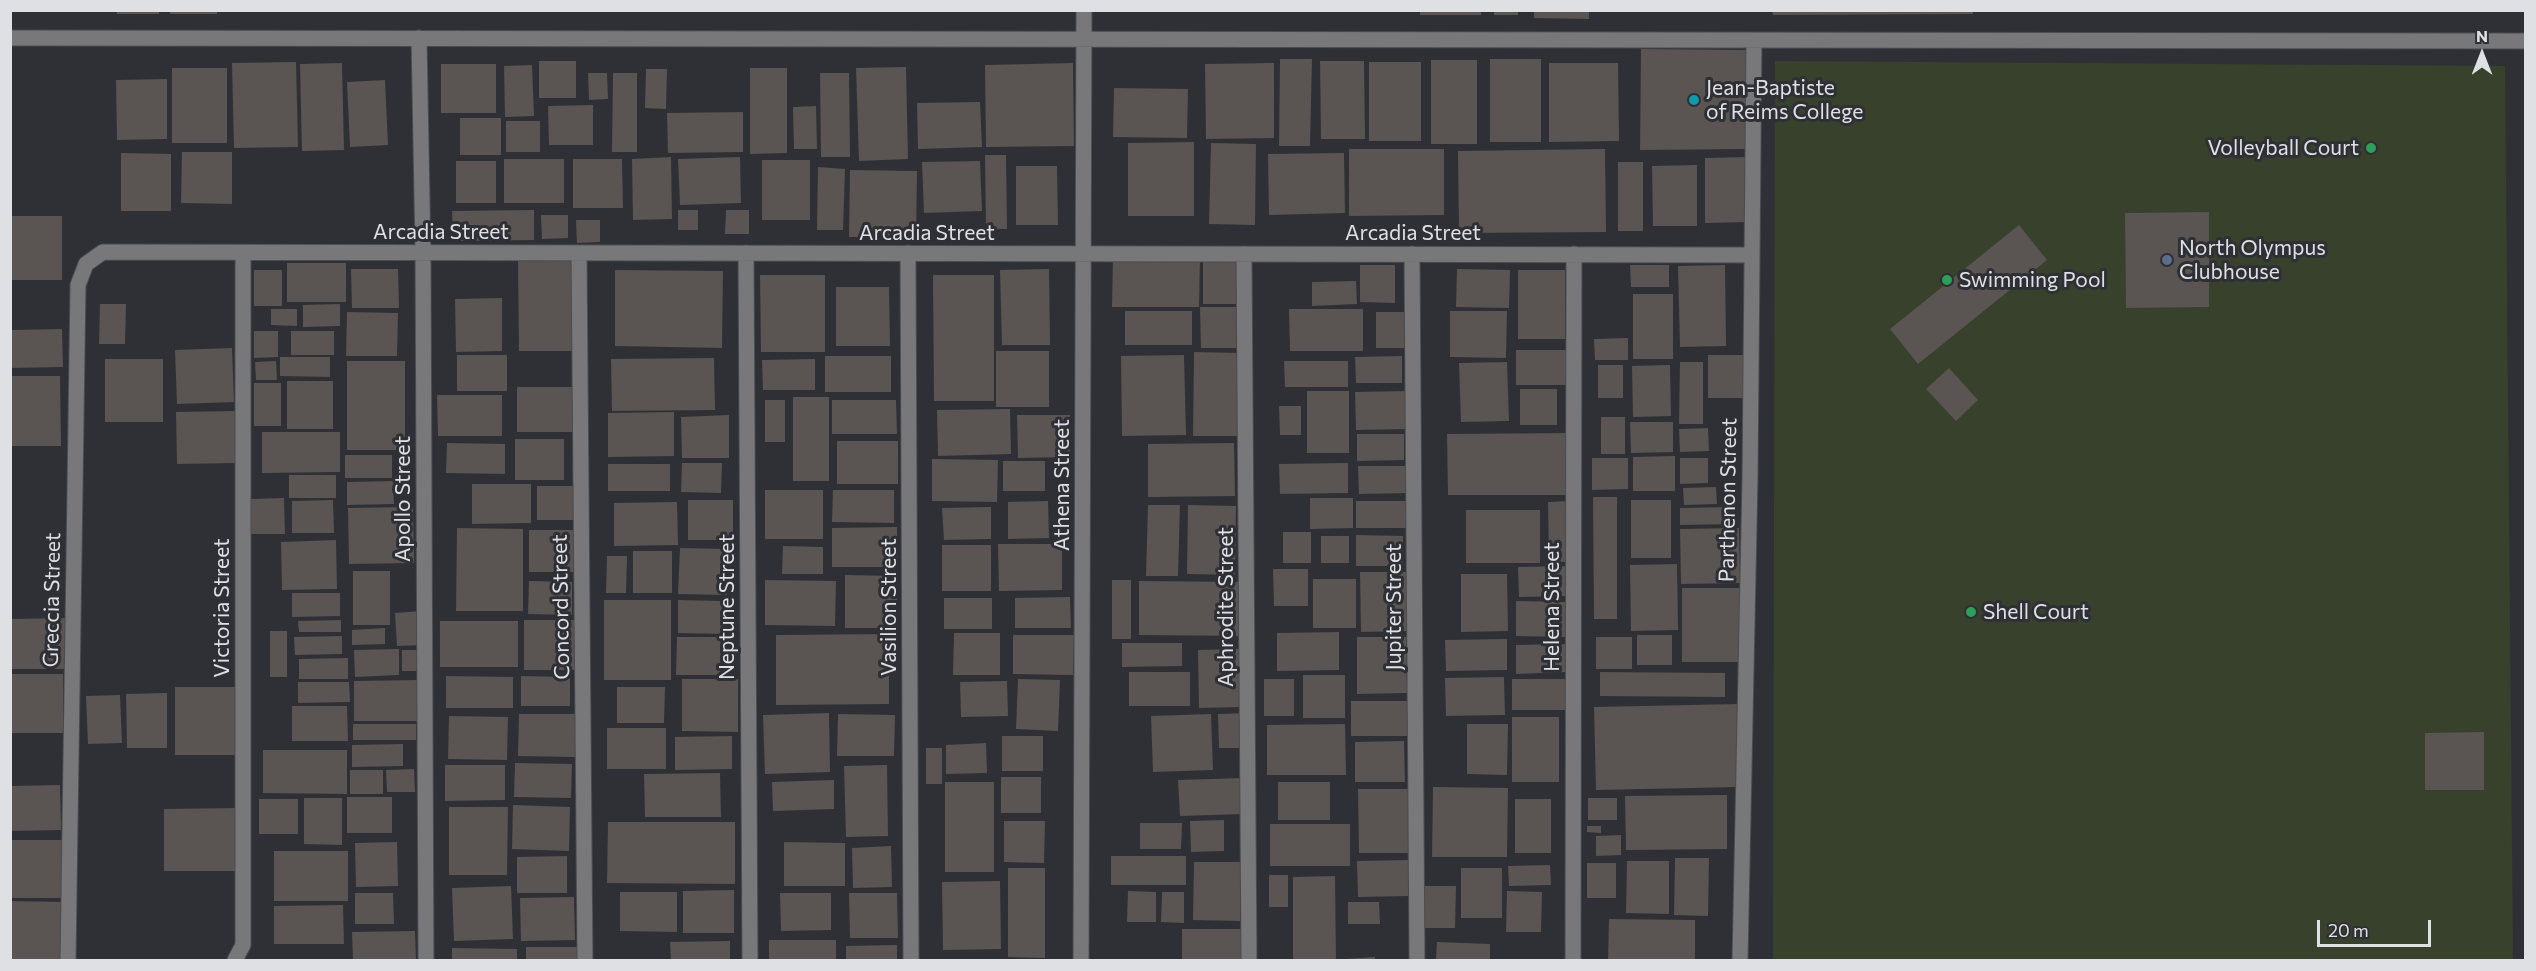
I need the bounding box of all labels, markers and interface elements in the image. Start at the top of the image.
north arrow [2452,24,2512,84]
text: N [2476,26,2488,45]
place label: Jean-Baptiste of Reims College [1706,75,1863,125]
marker: Jean-Baptiste of Reims College [1687,93,1701,107]
place label: Volleyball Court [2207,135,2359,161]
marker: Volleyball Court [2364,141,2378,155]
street label: Arcadia Street [373,219,509,245]
street label: Arcadia Street [859,220,995,246]
street label: Arcadia Street [1345,220,1481,246]
place label: North Olympus Clubhouse [2179,235,2326,285]
marker: North Olympus Clubhouse [2160,253,2174,267]
place label: Swimming Pool [1959,267,2106,293]
marker: Swimming Pool [1940,273,1954,287]
street label: Parthenon Street [1714,418,1742,582]
street label: Athena Street [1049,419,1075,551]
street label: Apollo Street [390,436,416,562]
street label: Aphrodite Street [1213,527,1239,687]
street label: Greccia Street [38,532,66,668]
street label: Concord Street [547,534,575,680]
street label: Neptune Street [714,534,740,680]
street label: Victoria Street [209,538,235,678]
street label: Vasilion Street [876,538,902,676]
street label: Helena Street [1539,542,1565,672]
street label: Jupiter Street [1381,544,1407,670]
place label: Shell Court [1983,599,2089,625]
marker: Shell Court [1964,605,1978,619]
scale bar [2320,908,2434,946]
text: 20 m [2328,919,2369,941]

